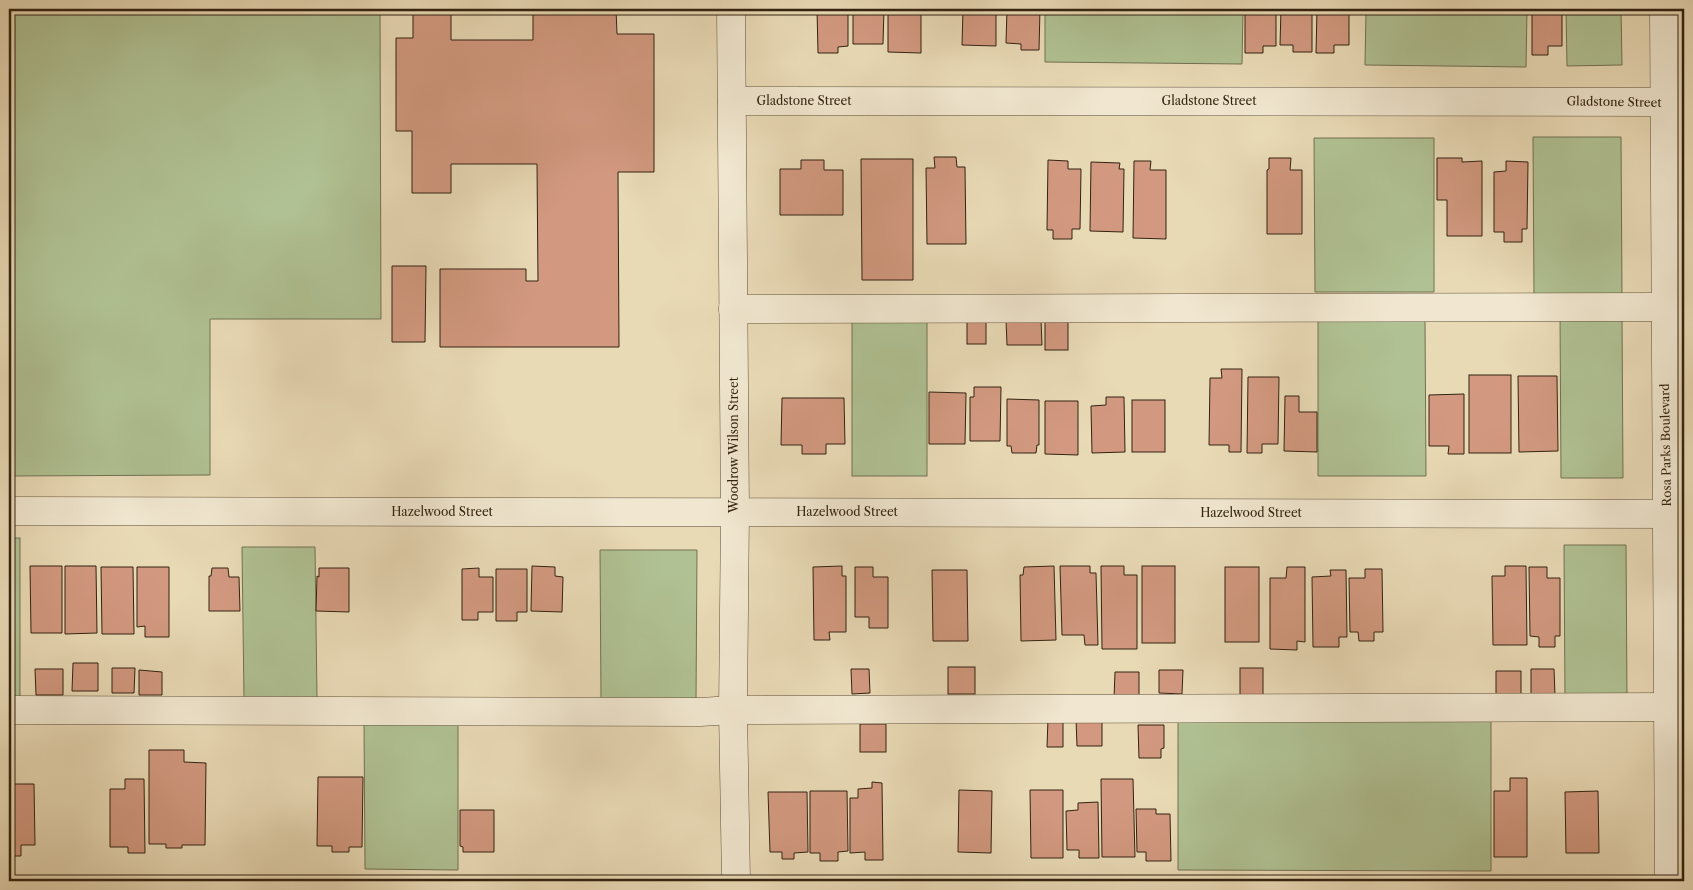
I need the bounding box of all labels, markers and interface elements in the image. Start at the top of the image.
street label: Gladstone Street [756,93,852,108]
street label: Gladstone Street [1161,93,1257,108]
street label: Gladstone Street [1566,93,1662,110]
street label: Woodrow Wilson Street [726,376,741,514]
street label: Rosa Parks Boulevard [1657,383,1674,507]
street label: Hazelwood Street [391,504,494,519]
street label: Hazelwood Street [796,504,899,519]
street label: Hazelwood Street [1200,505,1303,520]

